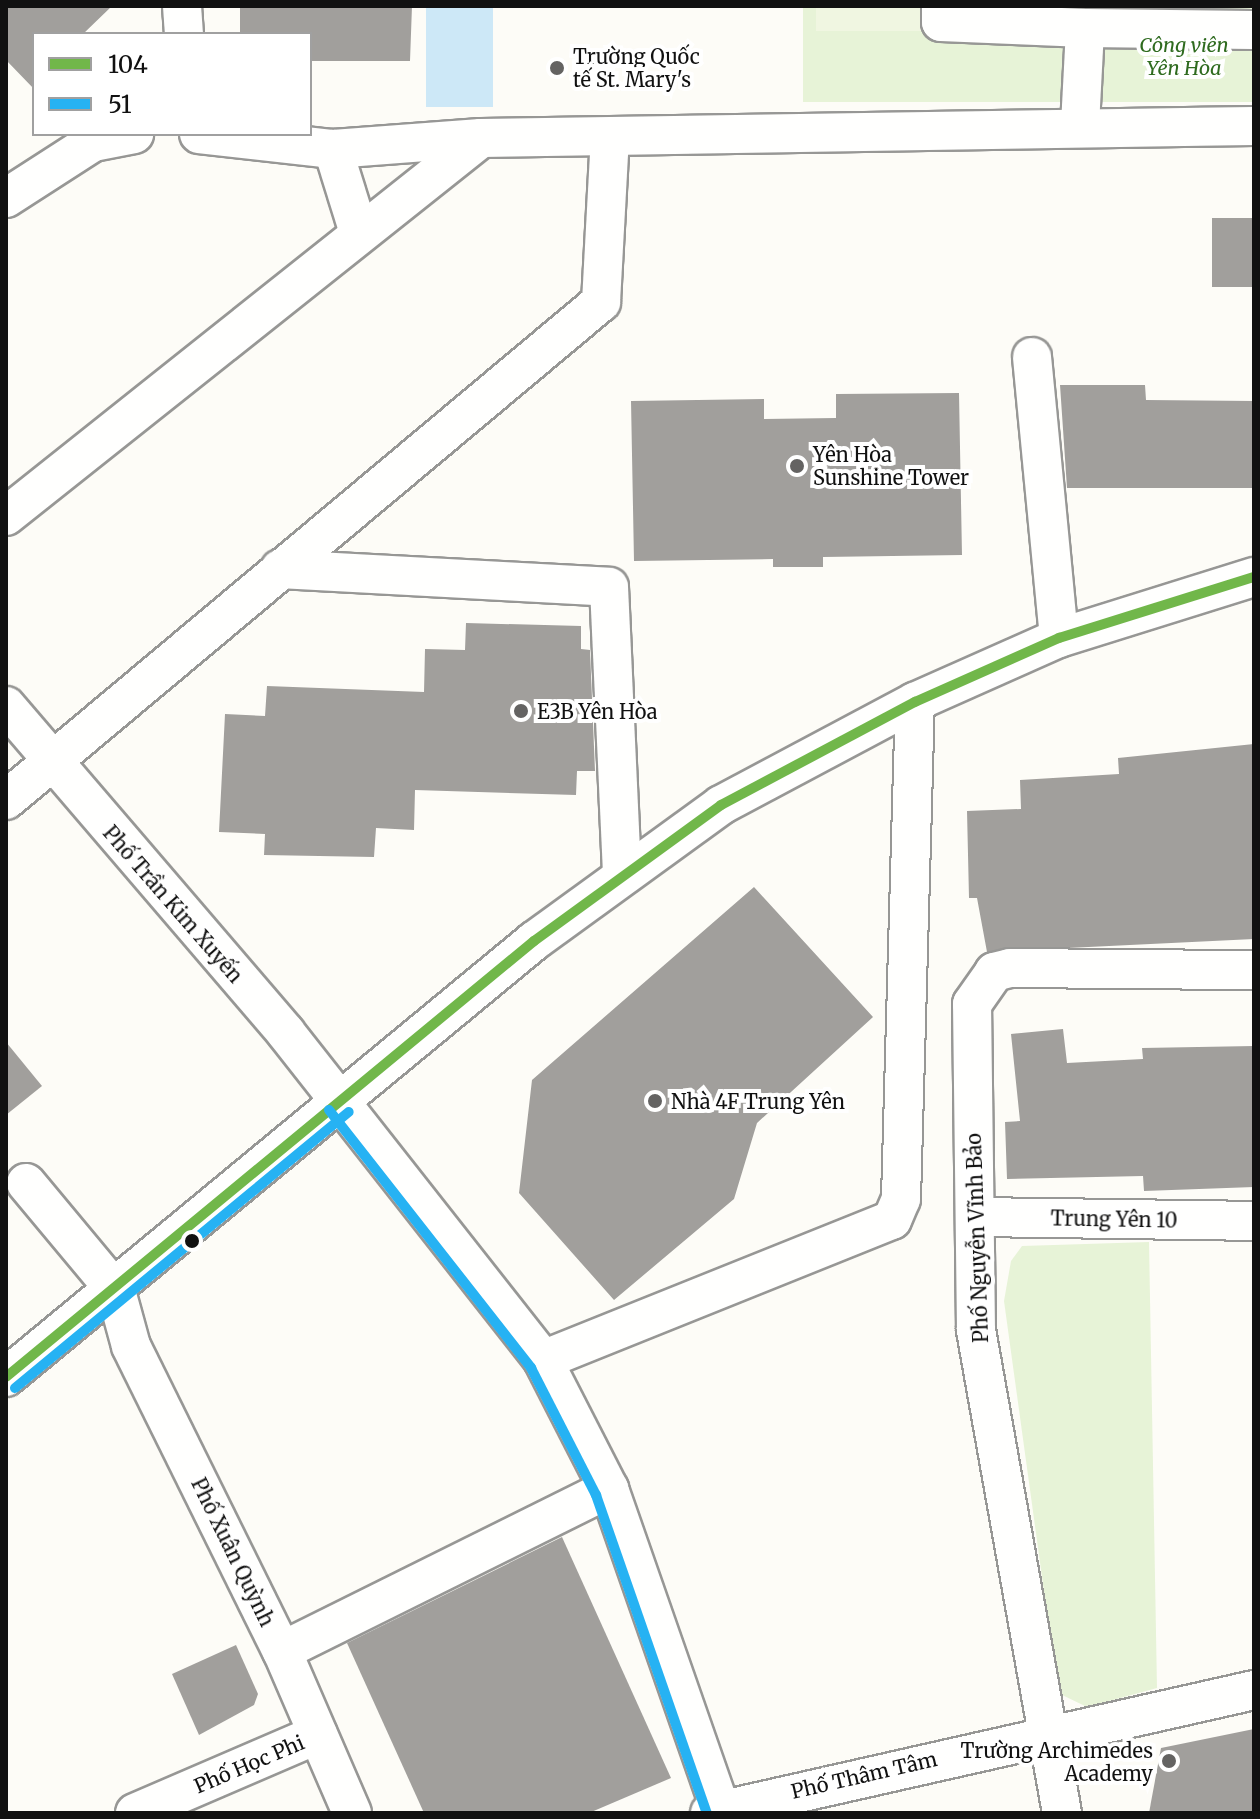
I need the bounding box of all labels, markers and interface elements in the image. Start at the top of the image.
legend [32,32,312,136]
park label: Công viên Yên Hòa [1139,33,1229,80]
place label: Trường Quốc tế St. Mary's [573,44,700,91]
text: 104 [108,49,148,80]
marker: Trường Quốc tế St. Mary's [548,59,566,77]
text: 51 [108,89,132,120]
place label: Yên Hòa Sunshine Tower [813,442,969,489]
marker: Yên Hòa Sunshine Tower [788,457,806,475]
place label: E3B Yên Hòa [537,699,657,723]
marker: E3B Yên Hòa [512,702,530,720]
street label: Phố Trần Kim Xuyến [98,821,248,987]
place label: Nhà 4F Trung Yên [671,1089,845,1113]
marker: Nhà 4F Trung Yên [646,1092,664,1110]
street label: Phố Nguyễn Vĩnh Bảo [961,1133,993,1343]
street label: Trung Yên 10 [1050,1206,1178,1232]
unlabelled marker [184,1233,200,1249]
street label: Phố Xuân Quỳnh [187,1474,279,1630]
street label: Phố Học Phi [190,1730,308,1798]
place label: Trường Archimedes Academy [960,1738,1153,1785]
street label: Phố Thâm Tâm [789,1747,939,1803]
marker: Trường Archimedes Academy [1160,1752,1178,1770]

